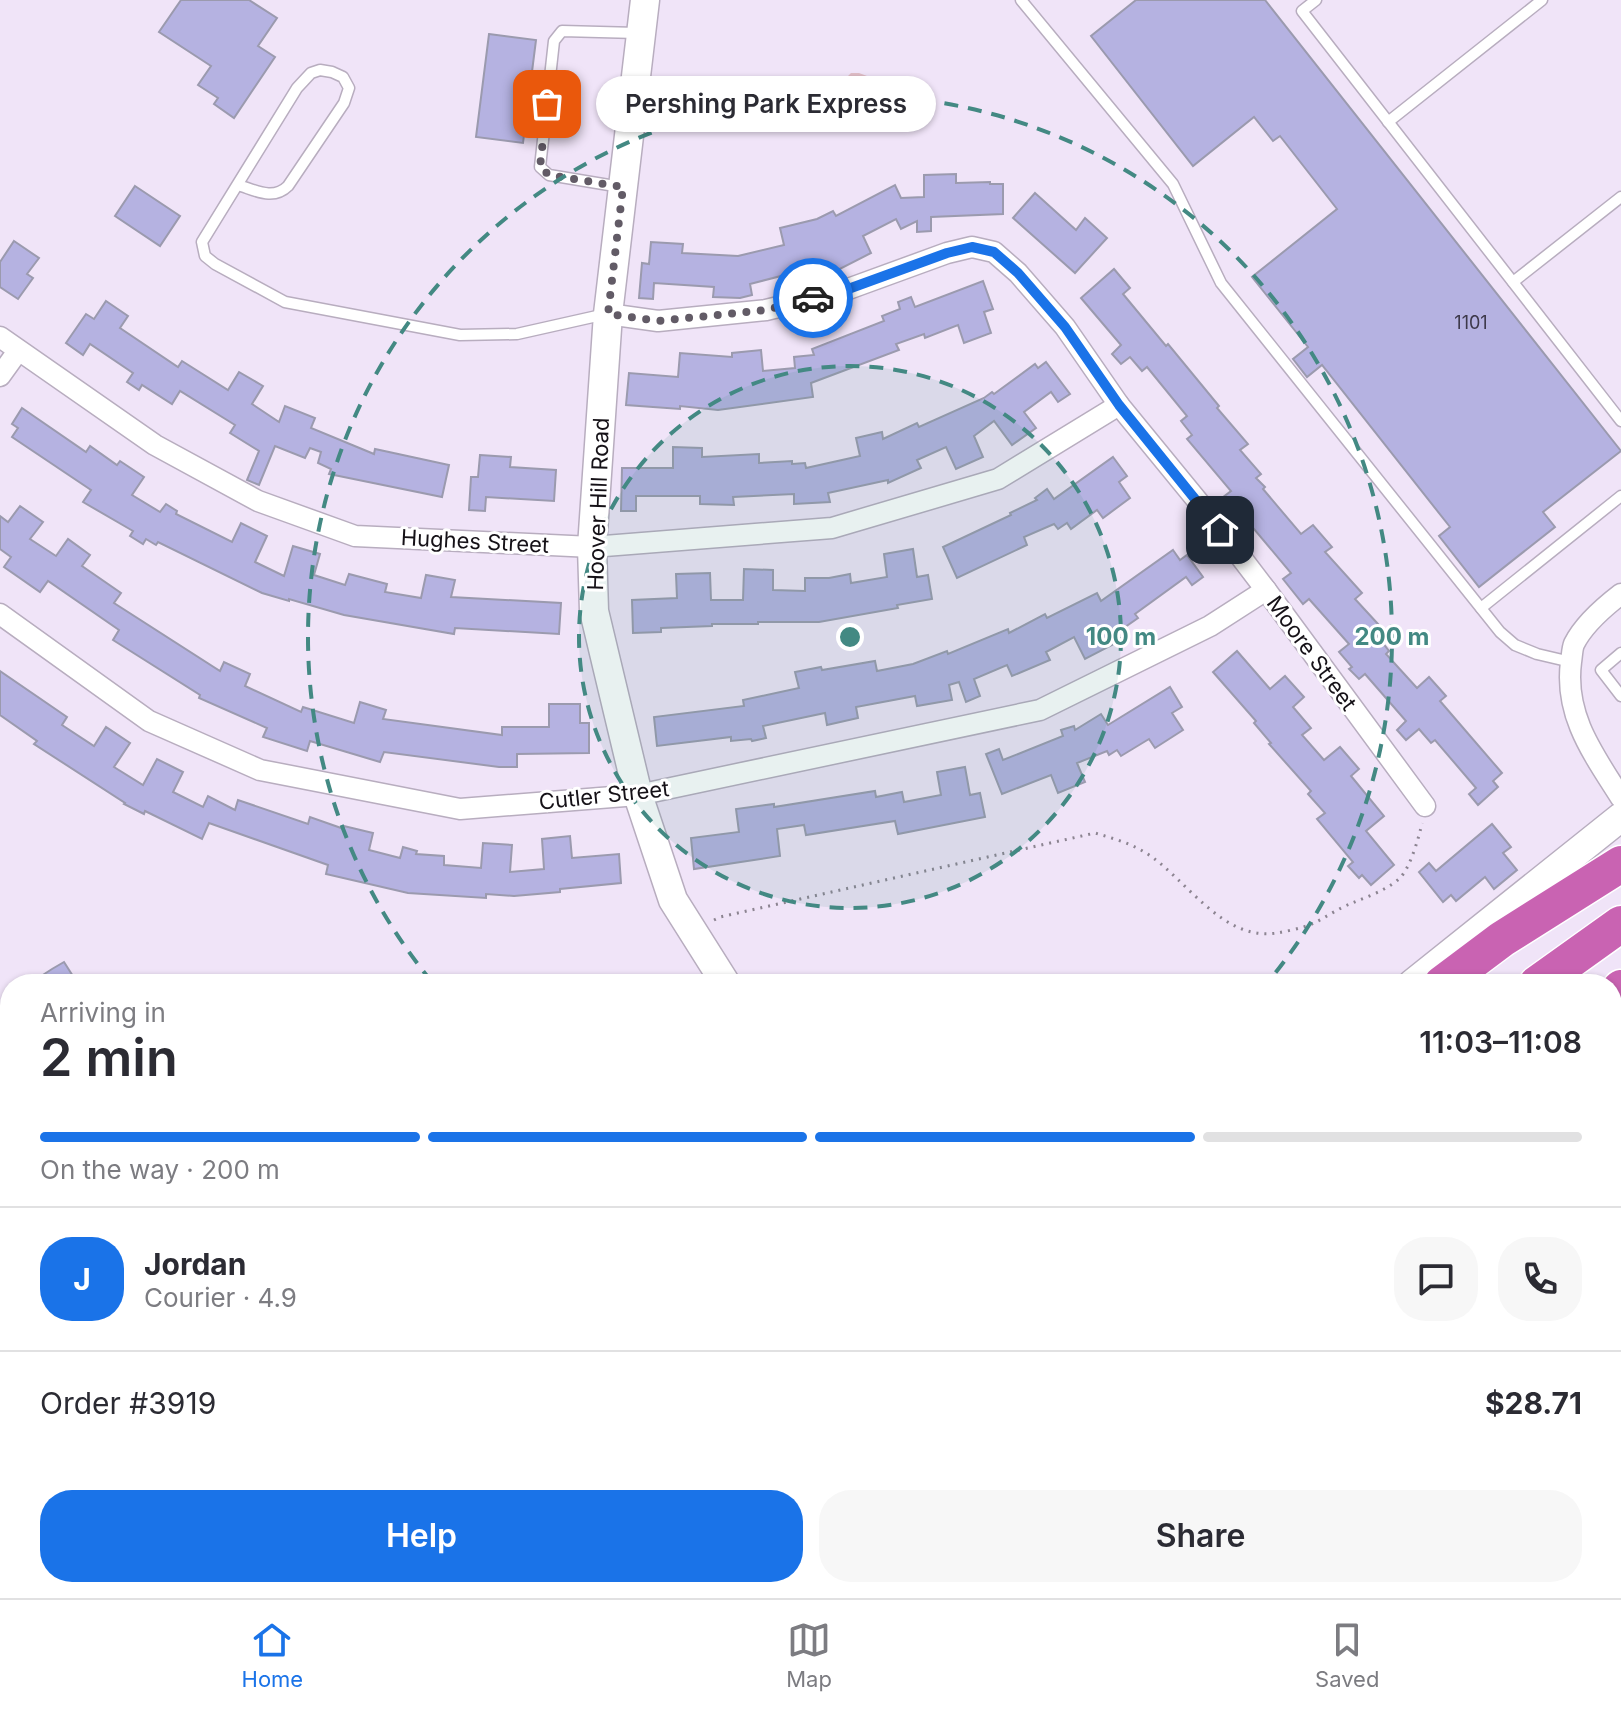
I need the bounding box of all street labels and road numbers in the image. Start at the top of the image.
street label: Hoover Hill Road [582,417,614,591]
street label: Hughes Street [400,524,550,558]
street label: Moore Street [1262,591,1362,715]
street label: Cutler Street [538,775,670,815]

